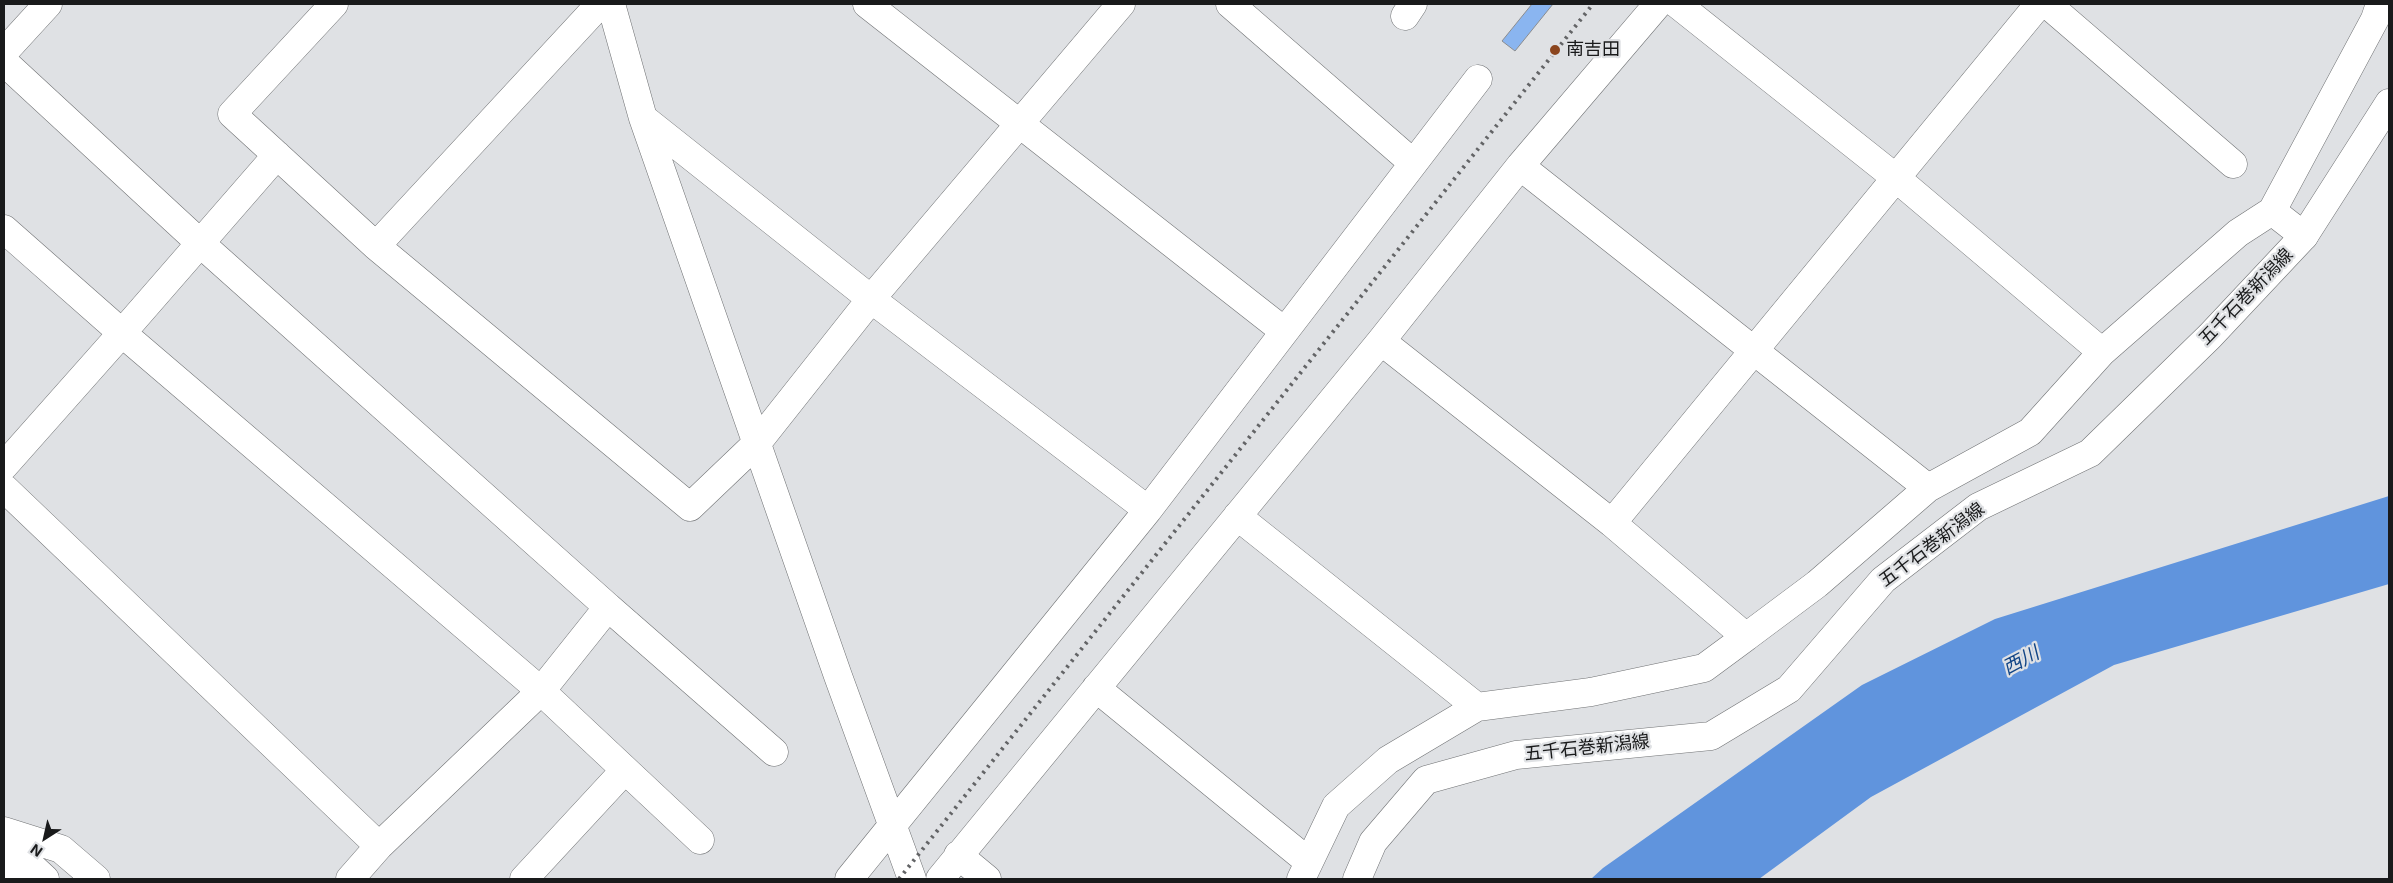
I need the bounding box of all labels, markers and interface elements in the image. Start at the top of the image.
place label: 南吉田 [1566,39,1620,61]
marker: 南吉田 [1548,43,1562,57]
street label: 五千石巻新潟線 [2194,244,2298,350]
street label: 五千石巻新潟線 [1875,498,1989,592]
water label: 西川 [1999,642,2043,680]
street label: 五千石巻新潟線 [1523,731,1651,765]
north arrow [20,813,70,863]
text: N [27,841,45,861]

